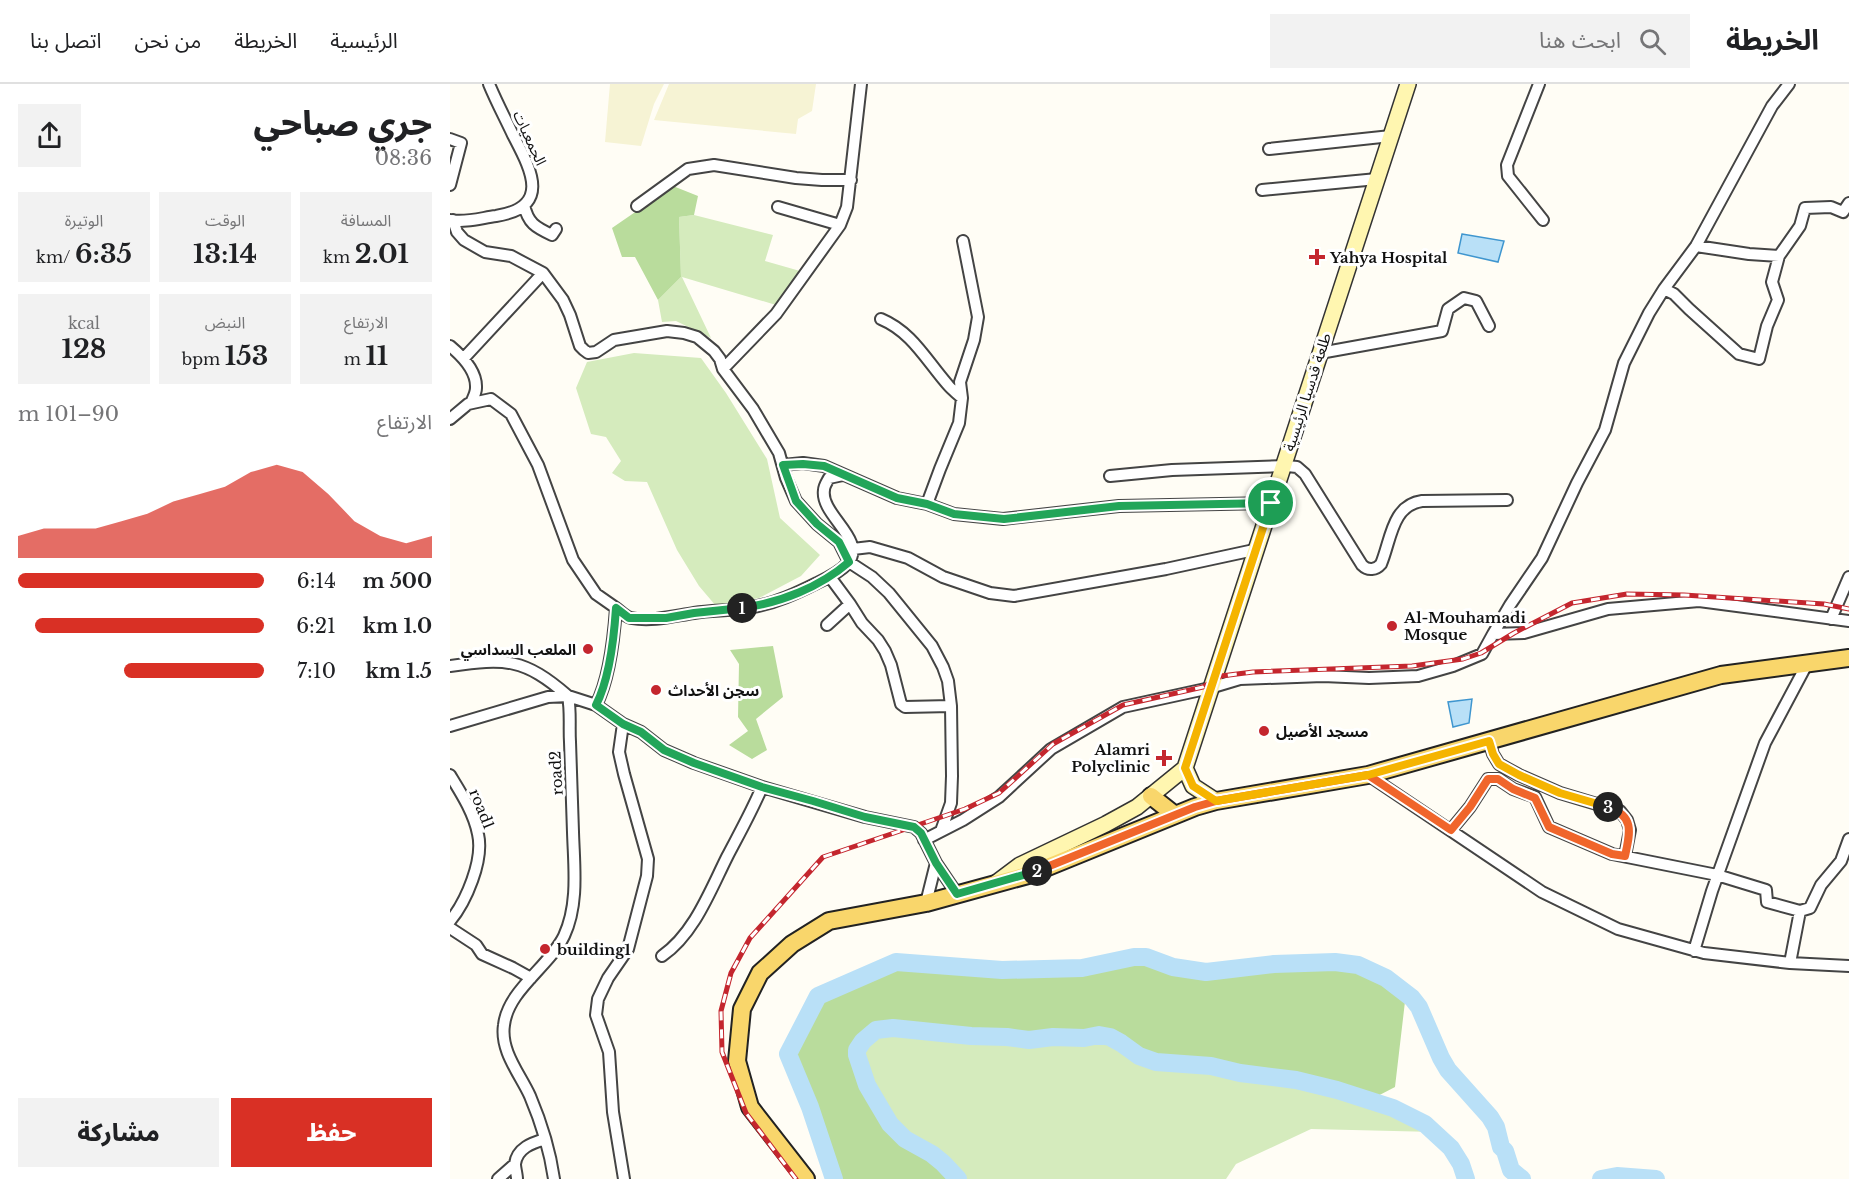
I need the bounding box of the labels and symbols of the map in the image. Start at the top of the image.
street label: الجمعيات [509,108,551,168]
marker: Yahya Hospital [1308,248,1326,266]
place label: Yahya Hospital [1329,248,1448,267]
street label: طلعة قدسيا الرئيسية [1279,331,1335,453]
pin [1245,477,1296,528]
pin: 1 [727,593,757,623]
place label: Al-Mouhamadi Mosque [1403,608,1526,644]
marker: Al-Mouhamadi Mosque [1385,619,1399,633]
place label: الملعب السداسي [461,640,576,661]
marker: الملعب السداسي [581,642,595,656]
place label: سجن الأحداث [668,681,759,700]
marker: سجن الأحداث [649,683,663,697]
place label: مسجد الأصيل [1276,722,1369,741]
marker: مسجد الأصيل [1257,724,1271,738]
place label: Alamri Polyclinic [1071,740,1151,776]
marker: Alamri Polyclinic [1155,749,1173,767]
street label: road2 [545,750,567,796]
street label: road1 [465,786,499,832]
pin: 3 [1593,792,1623,822]
pin: 2 [1022,856,1052,886]
place label: building1 [556,940,631,959]
marker: building1 [538,942,552,956]

